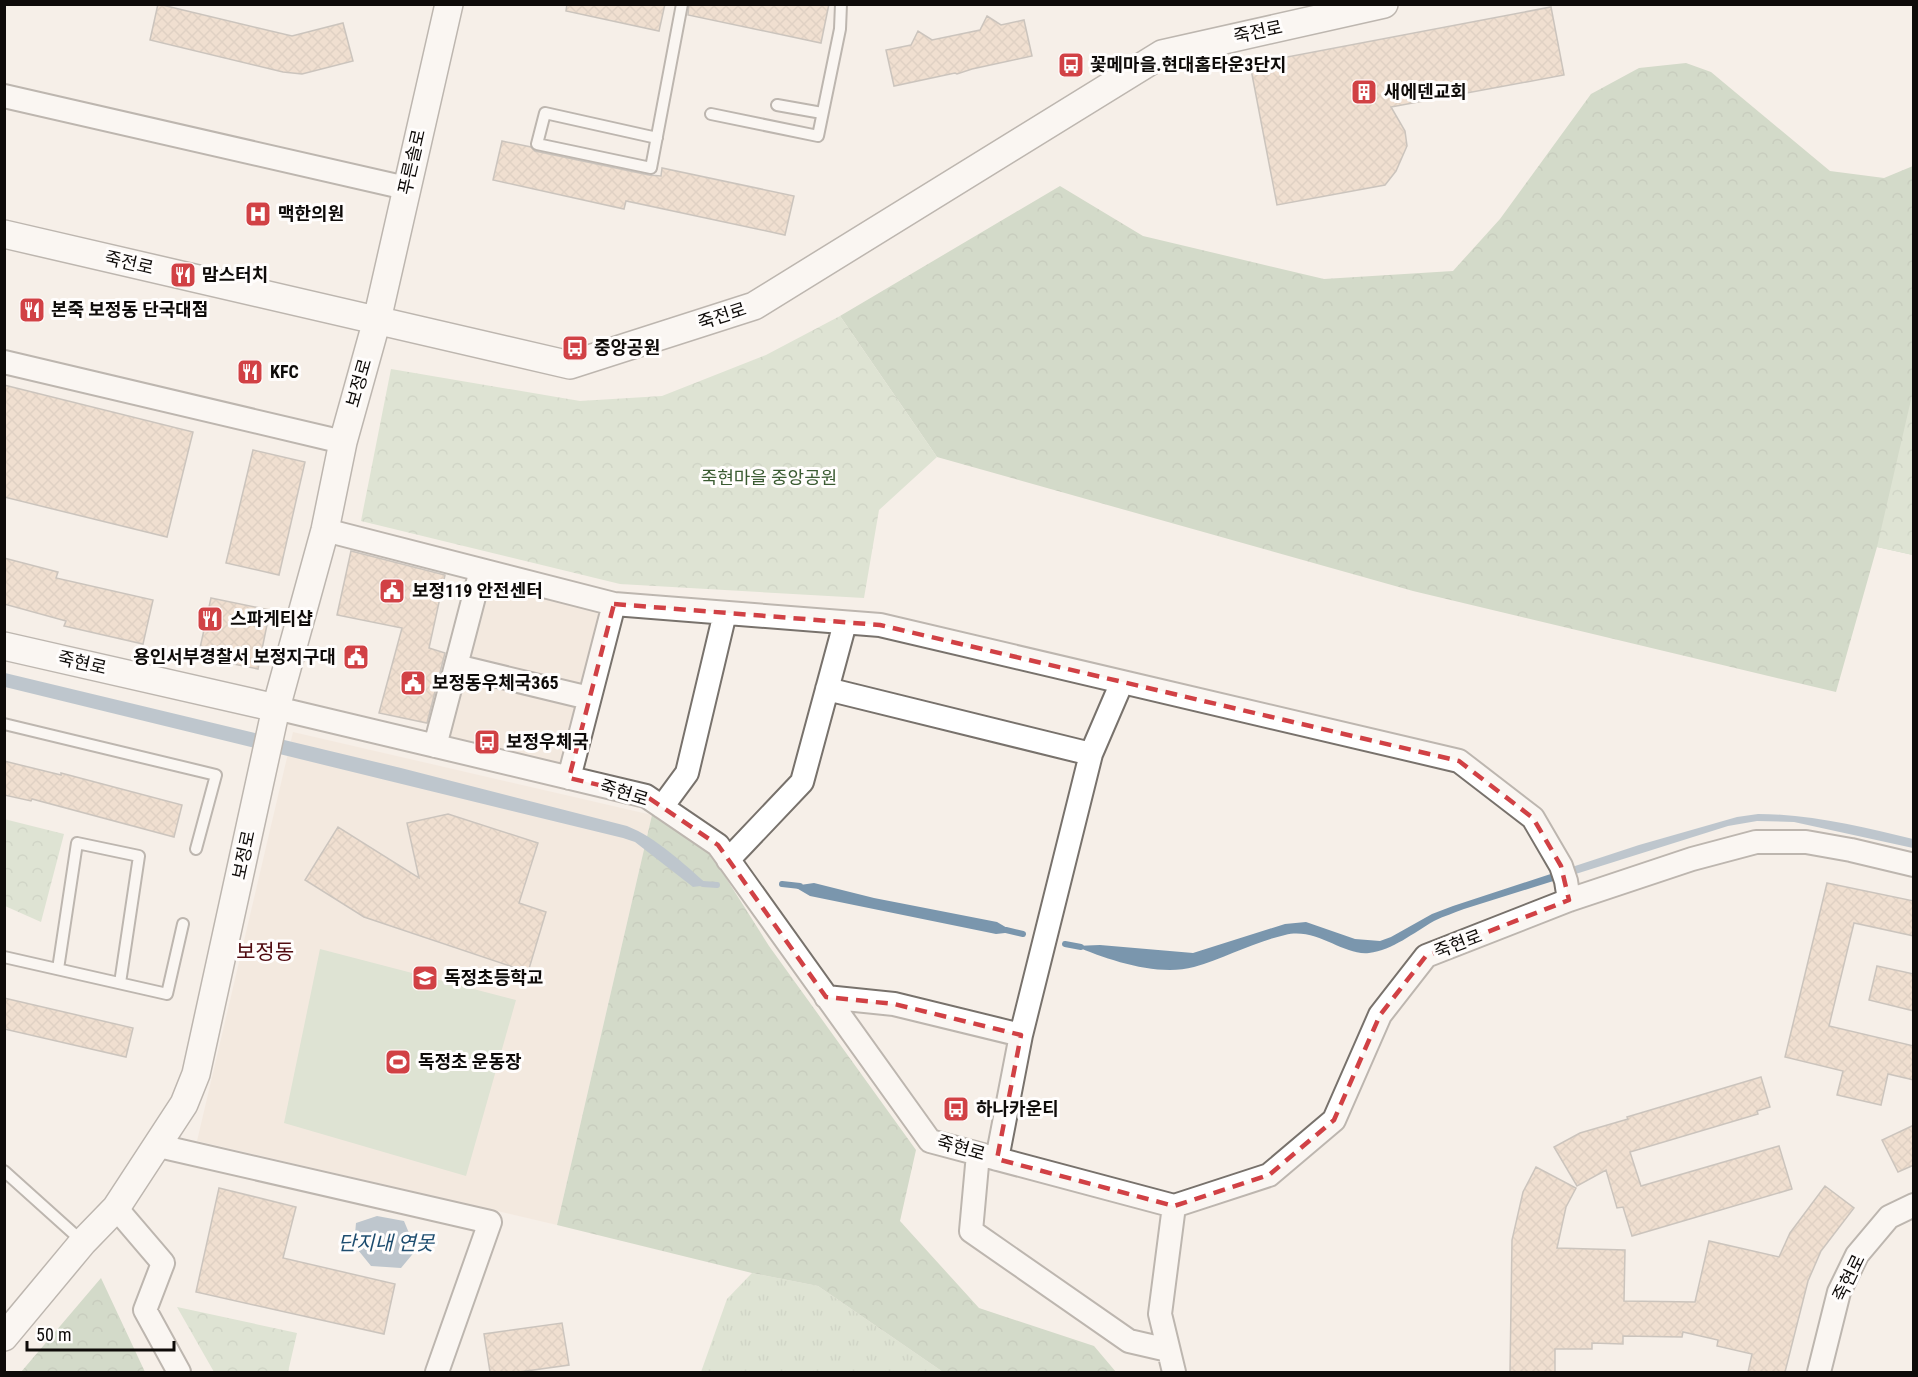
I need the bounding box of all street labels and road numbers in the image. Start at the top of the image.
street label: 죽전로 [1231,16,1284,47]
street label: 푸른솔로 [394,127,429,197]
street label: 죽전로 [103,247,156,278]
street label: 죽전로 [695,298,749,333]
street label: 보정로 [342,356,375,410]
street label: 죽현로 [56,647,109,678]
street label: 죽현로 [597,775,651,810]
street label: 보정로 [228,828,259,881]
street label: 죽현로 [1431,925,1485,962]
street label: 죽현로 [934,1131,988,1164]
street label: 죽현로 [1828,1251,1869,1305]

